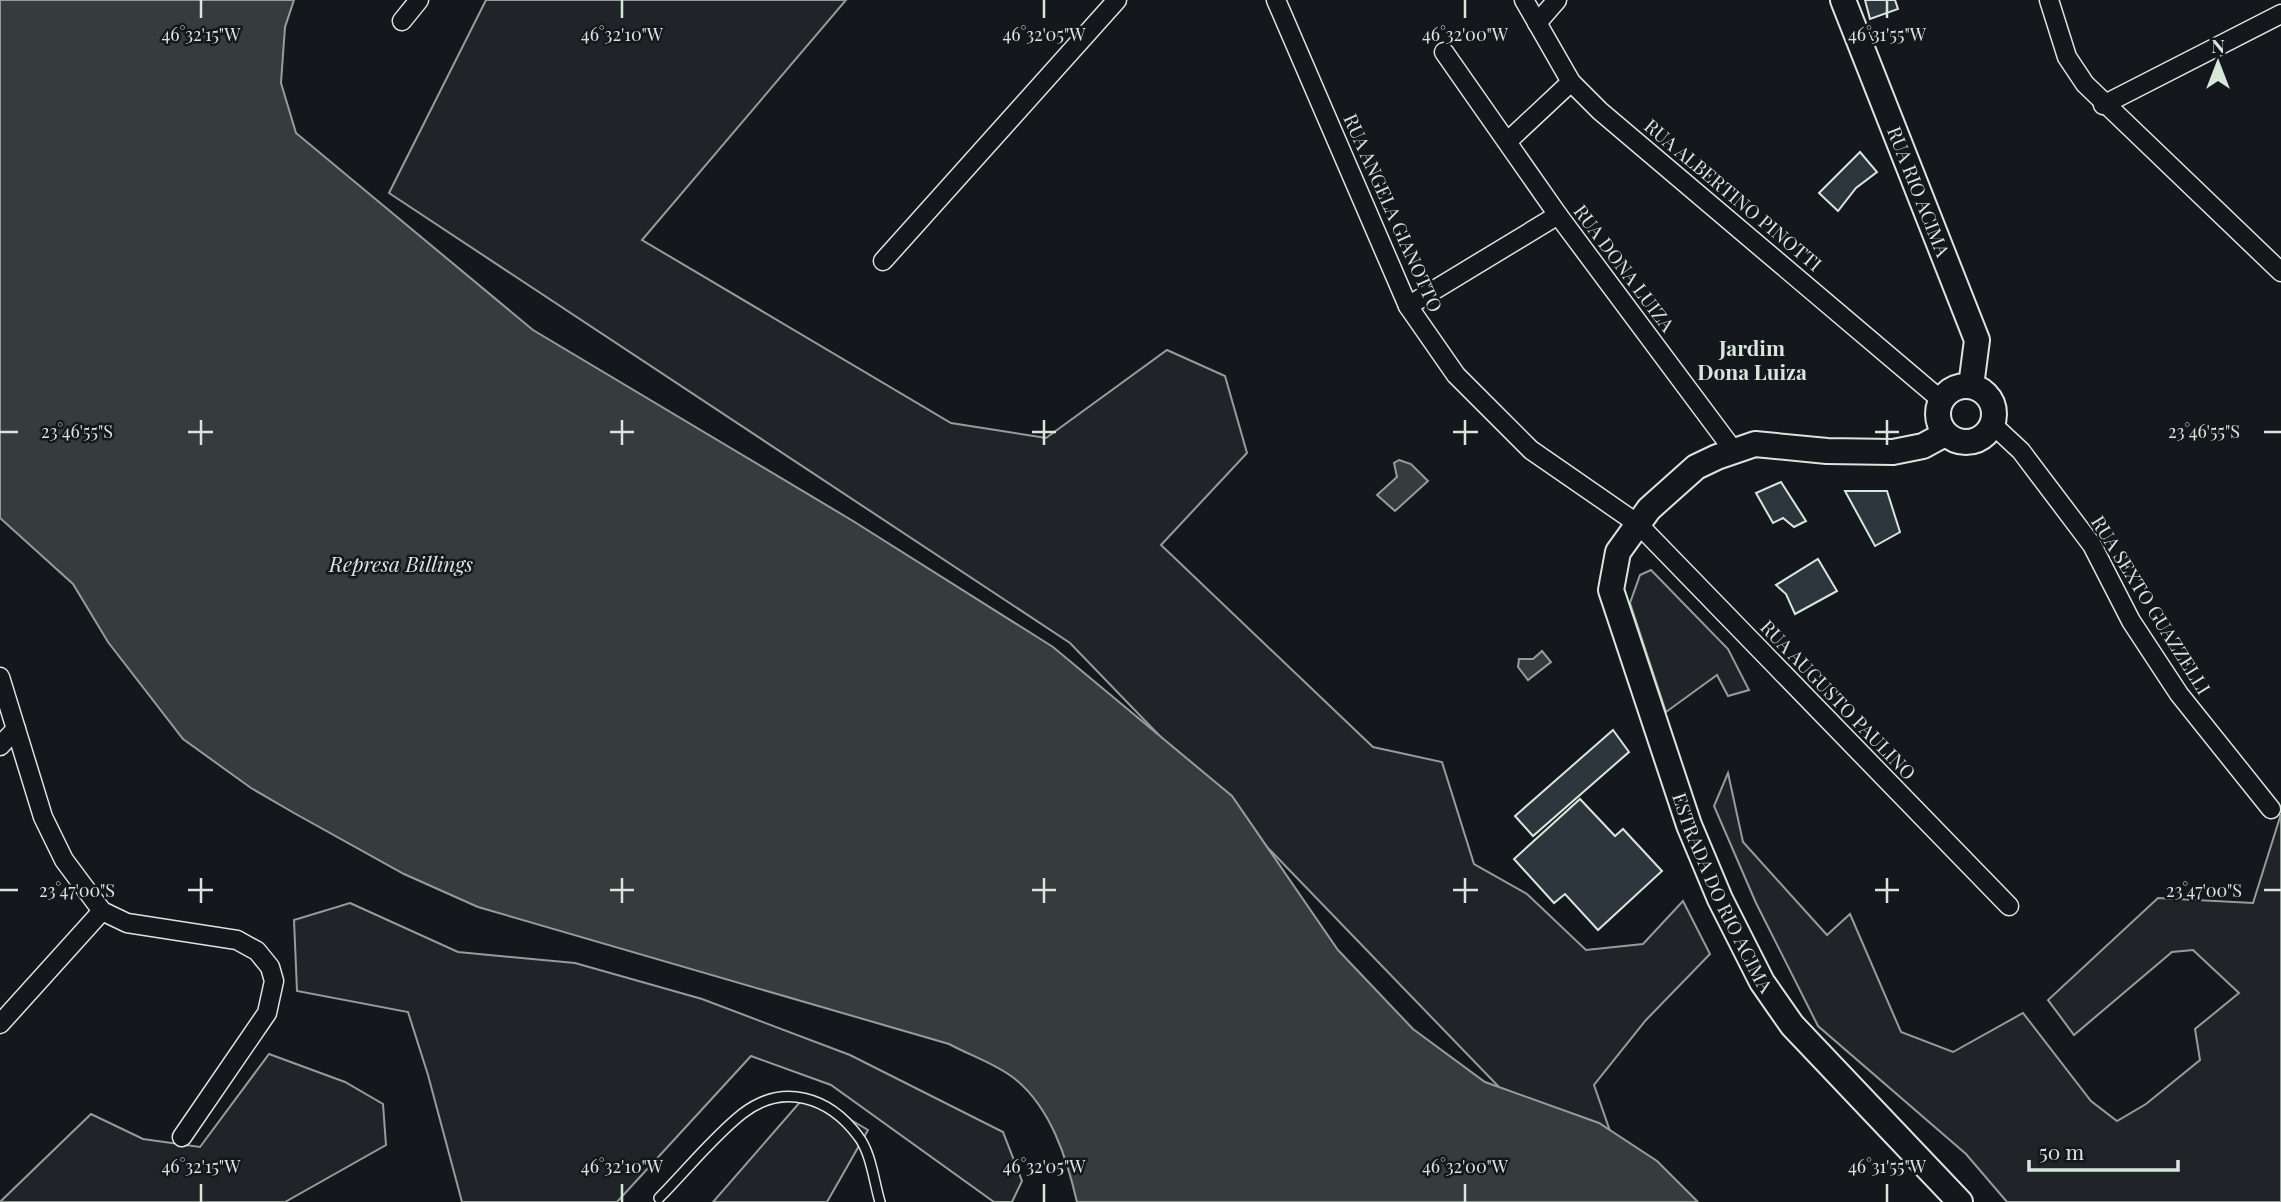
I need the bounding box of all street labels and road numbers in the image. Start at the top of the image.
street label: RUA ANGELA GIANOTTO [1338,109,1449,316]
street label: RUA ALBERTINO PINOTTI [1639,112,1828,276]
street label: RUA RIO ACIMA [1882,122,1957,261]
street label: RUA DONA LUIZA [1568,199,1682,337]
street label: RUA SEXTO GUAZZELLI [2086,510,2218,699]
street label: RUA AUGUSTO PAULINO [1755,614,1922,785]
street label: ESTRADA DO RIO ACIMA [1667,789,1780,998]

